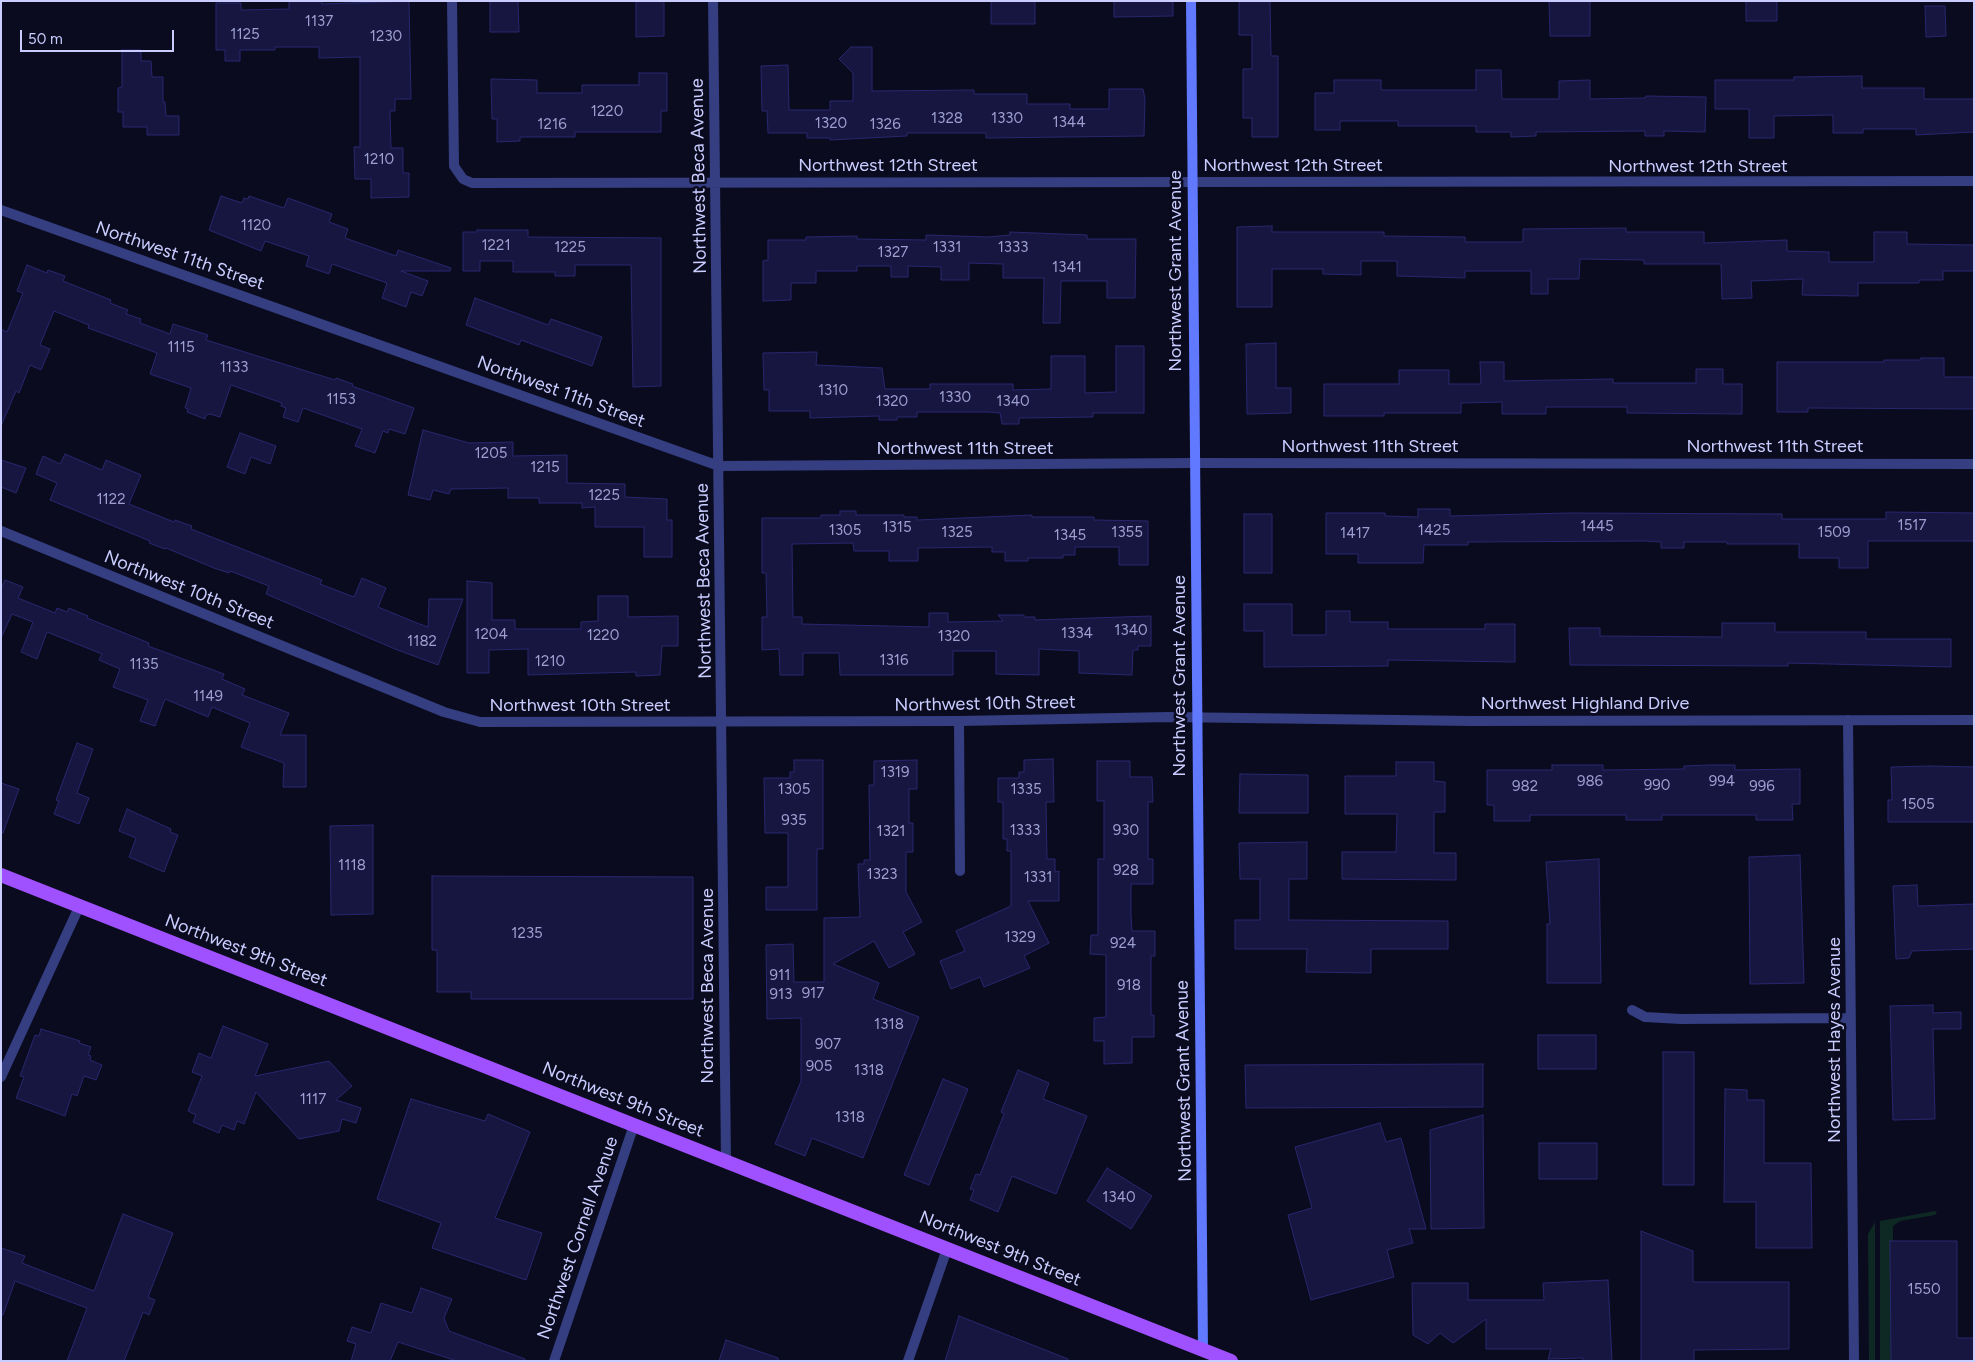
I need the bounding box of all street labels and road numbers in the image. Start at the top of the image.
street label: Northwest Beca Avenue [686,78,712,274]
street label: Northwest 12th Street [798,155,978,177]
street label: Northwest 12th Street [1203,155,1383,177]
street label: Northwest 12th Street [1608,156,1788,178]
street label: Northwest Grant Avenue [1165,170,1187,372]
street label: Northwest 11th Street [93,217,267,295]
street label: Northwest 11th Street [474,352,648,432]
street label: Northwest 11th Street [1281,436,1459,458]
street label: Northwest 11th Street [1686,436,1864,458]
street label: Northwest 11th Street [876,438,1054,460]
street label: Northwest Beca Avenue [691,483,717,679]
street label: Northwest 10th Street [101,546,277,634]
street label: Northwest Grant Avenue [1169,575,1191,777]
street label: Northwest 10th Street [894,692,1076,716]
street label: Northwest Highland Drive [1481,693,1689,715]
street label: Northwest 10th Street [489,695,671,717]
street label: Northwest Beca Avenue [697,888,719,1084]
street label: Northwest 9th Street [162,910,330,992]
street label: Northwest Hayes Avenue [1824,937,1846,1143]
street label: Northwest Grant Avenue [1171,980,1197,1182]
street label: Northwest 9th Street [539,1058,707,1142]
street label: Northwest Cornell Avenue [533,1134,623,1342]
street label: Northwest 9th Street [916,1207,1084,1291]

